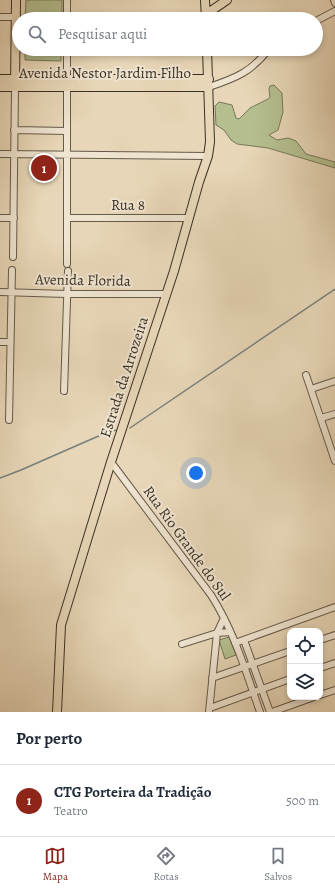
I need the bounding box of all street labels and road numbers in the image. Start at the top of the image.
street label: Avenida Nestor Jardim Filho [18,63,191,83]
street label: Rua 8 [111,195,145,215]
street label: Avenida Florida [34,269,131,291]
street label: Estrada da Arrozeira [95,314,153,440]
street label: Rua Rio Grande do Sul [139,482,236,605]

